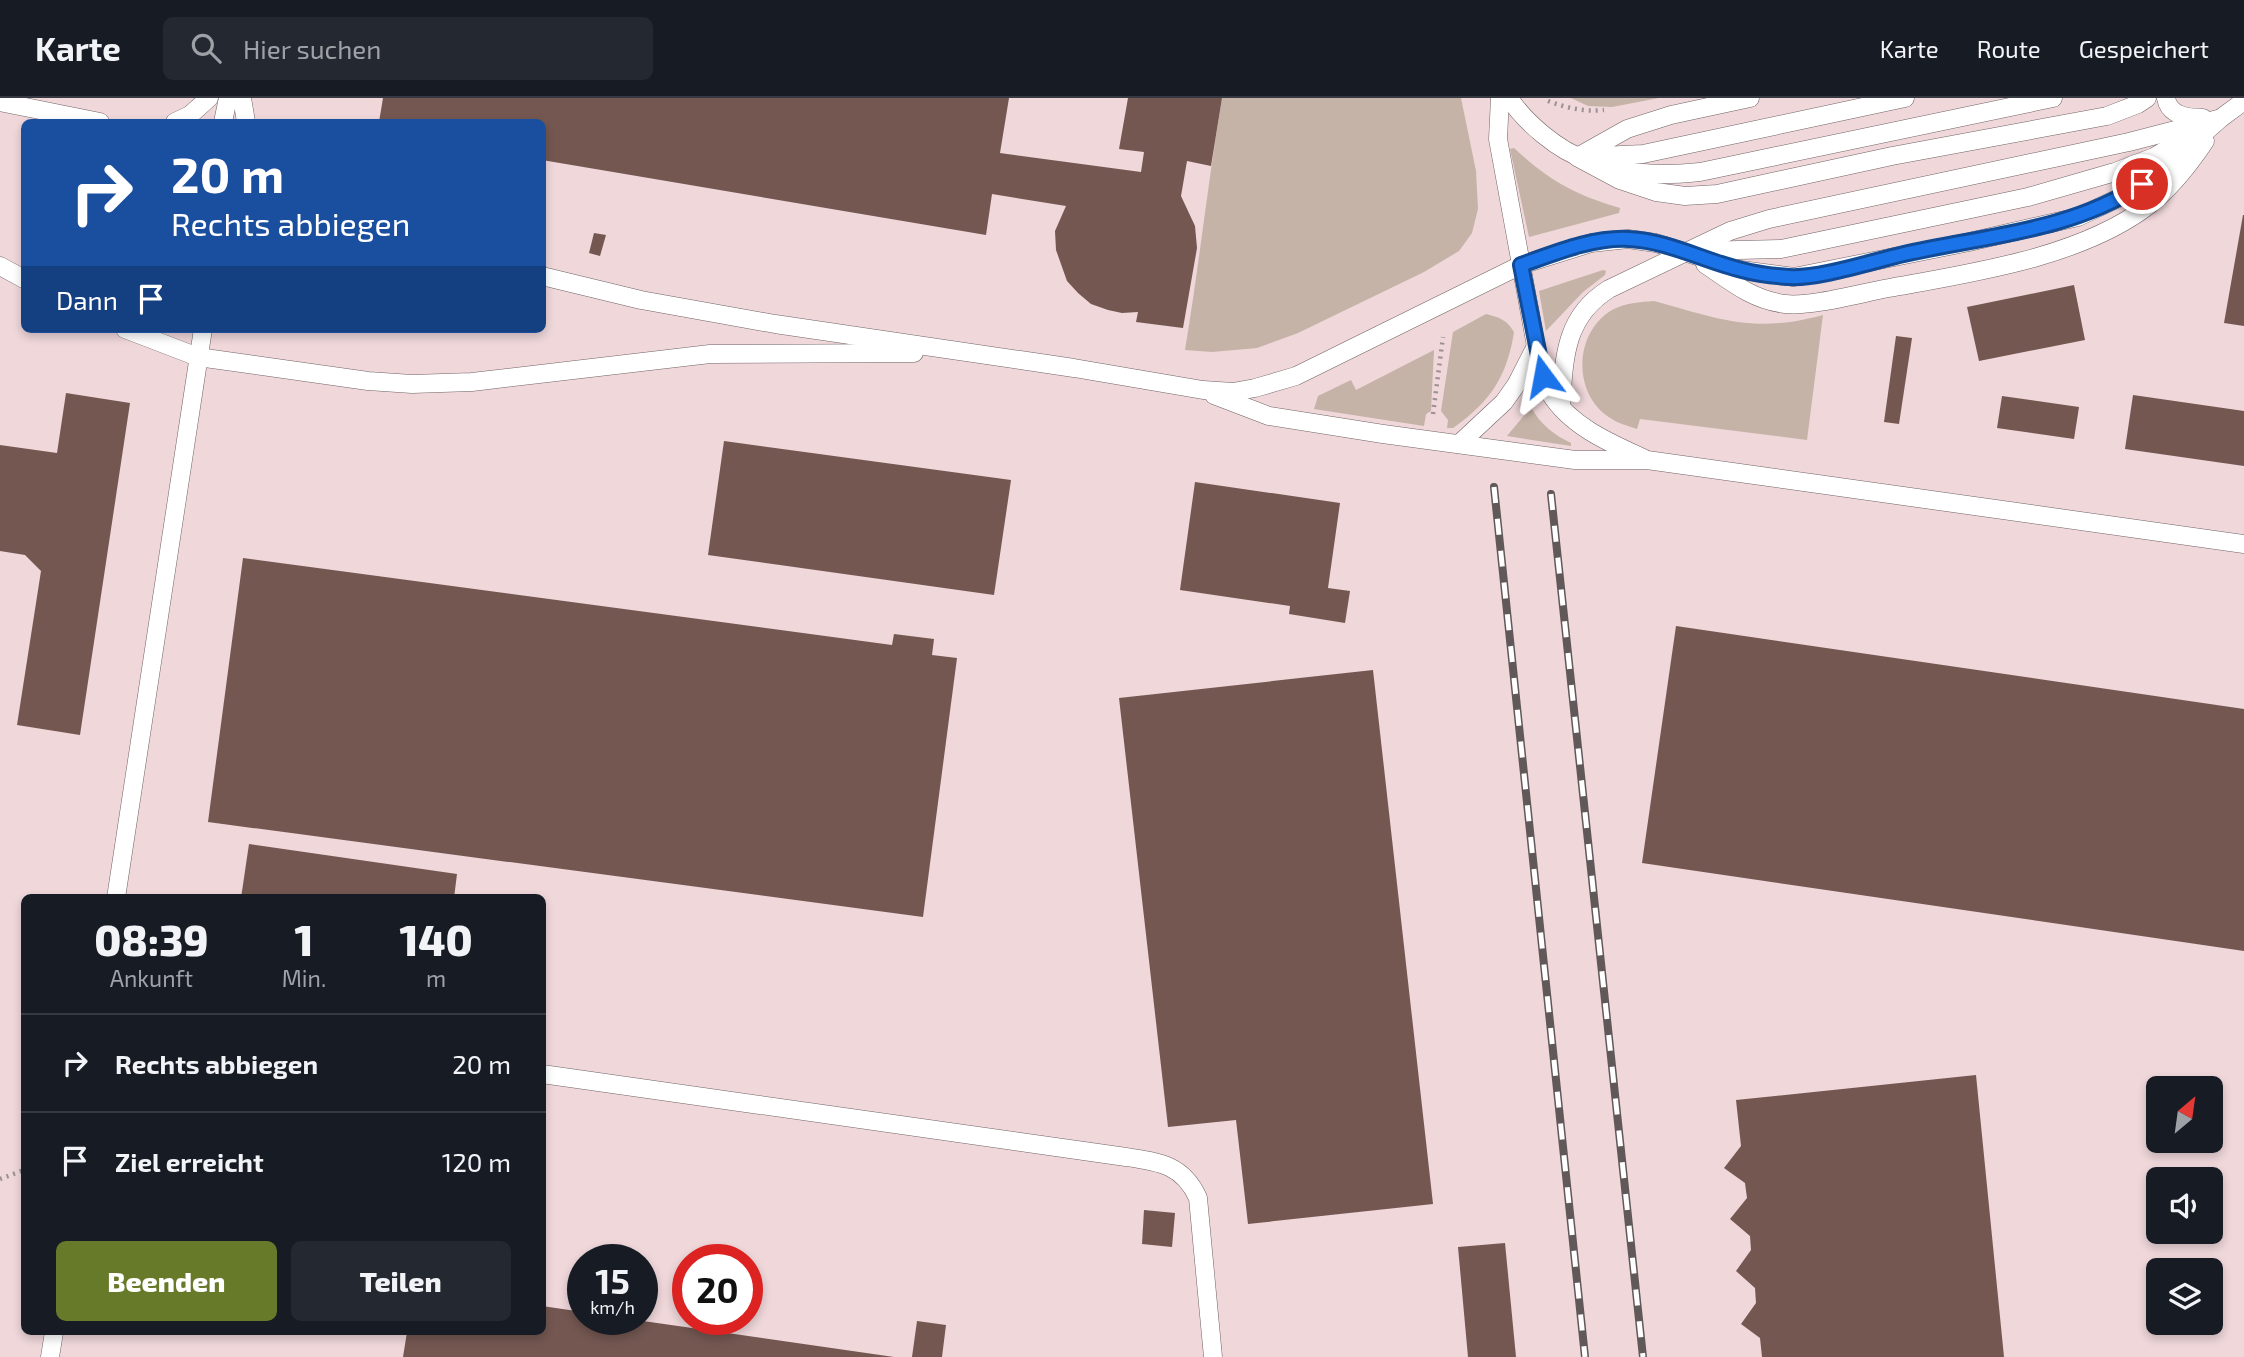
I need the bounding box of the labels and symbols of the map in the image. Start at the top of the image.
pin [2112,154,2172,214]
position arrow [1506,339,1580,413]
north arrow [2146,1076,2222,1153]
speed limit sign: 20 [672,1244,763,1335]

